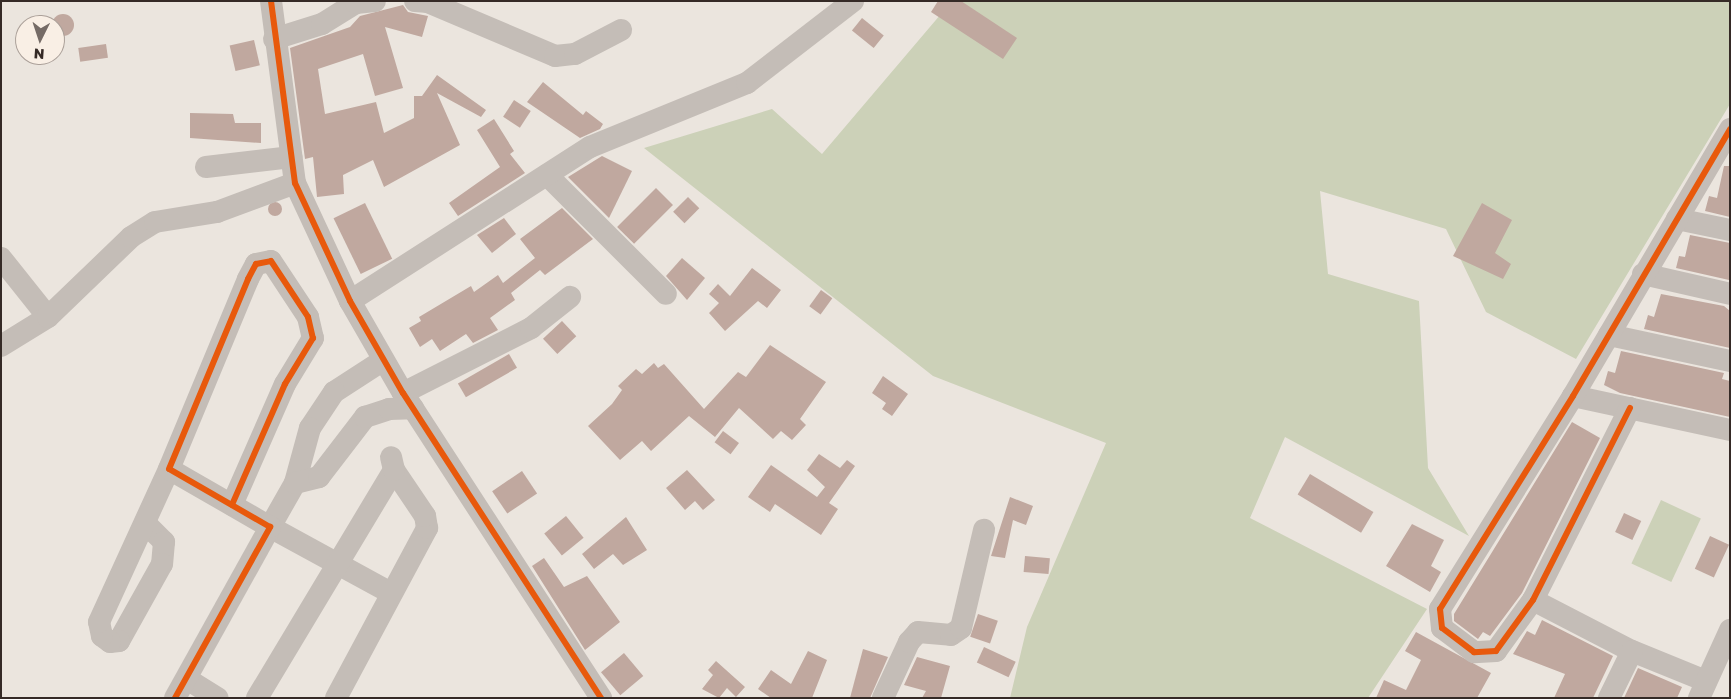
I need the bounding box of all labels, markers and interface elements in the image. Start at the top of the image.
north arrow [15,15,65,65]
text: N [33,46,45,63]

